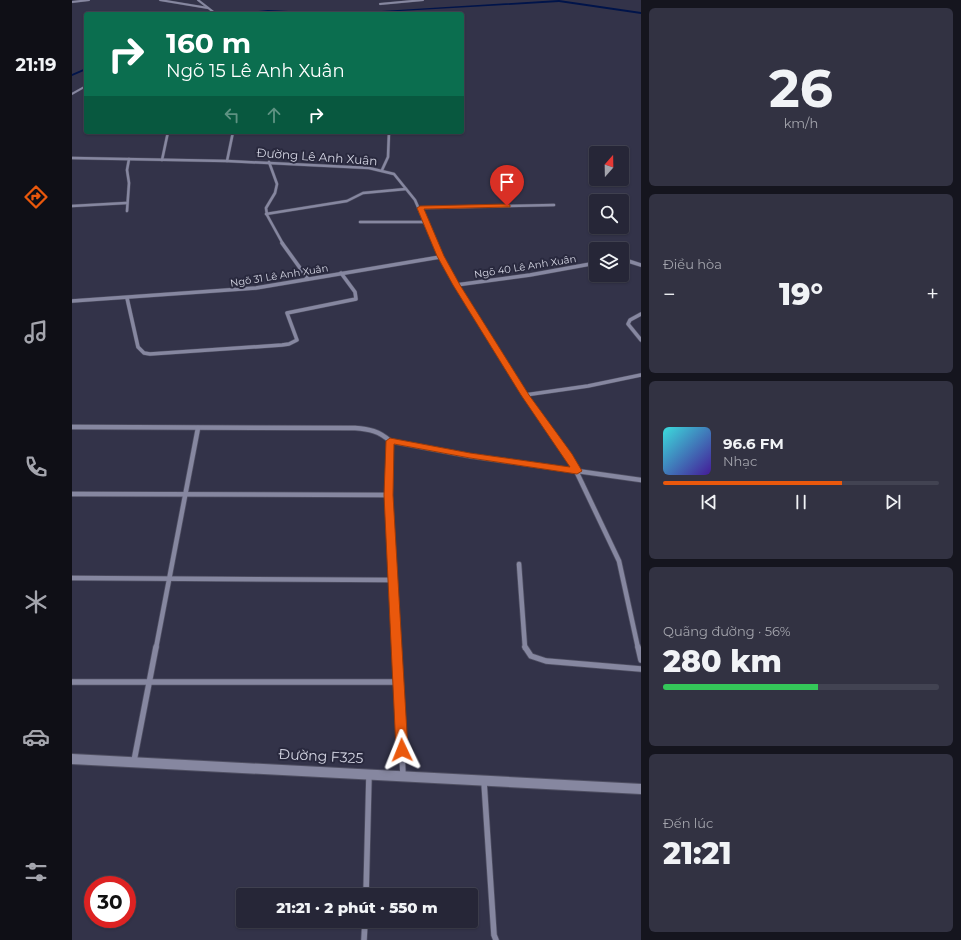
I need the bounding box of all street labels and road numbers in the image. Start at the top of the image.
street label: Đường Lê Anh Xuân [256,145,378,168]
street label: Ngõ 40 Lê Anh Xuân [473,252,577,281]
street label: Ngõ 31 Lê Anh Xuân [229,261,329,290]
street label: Đường F325 [278,745,364,767]

